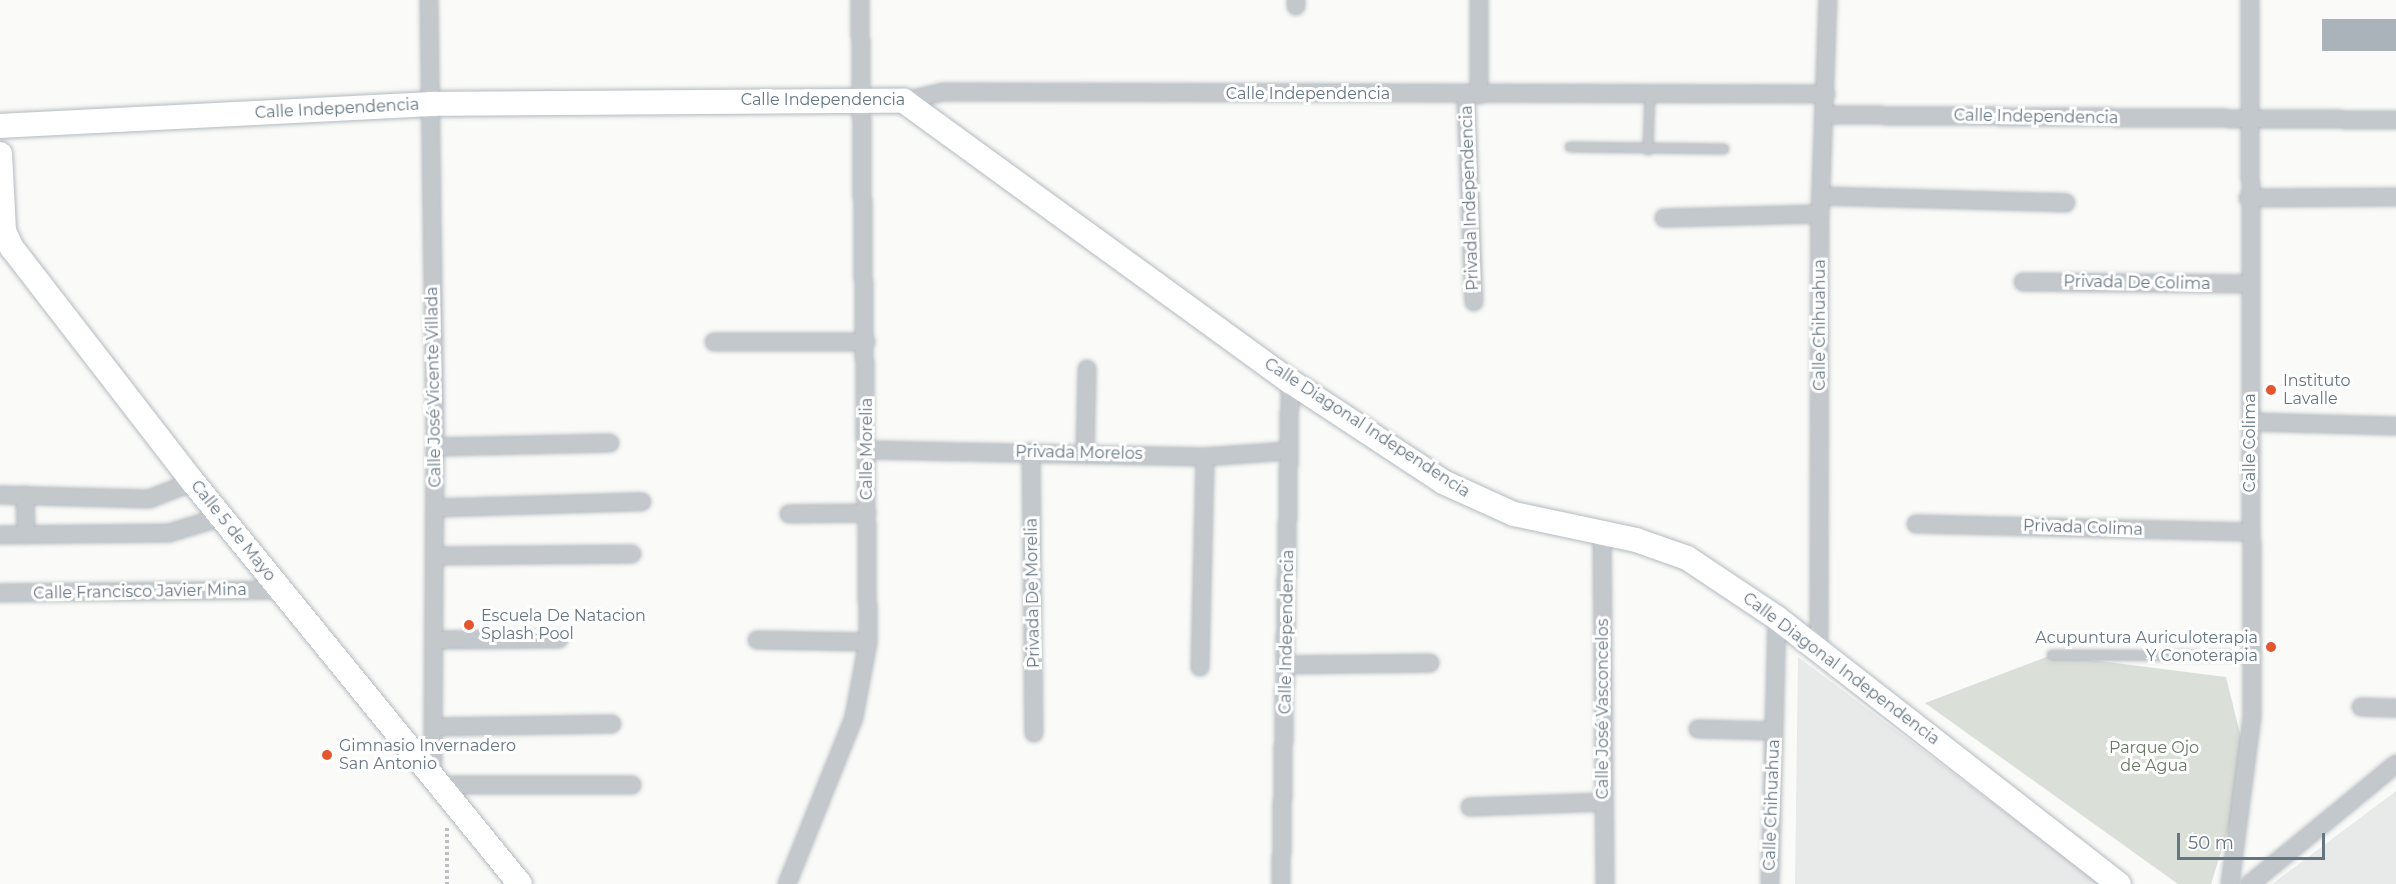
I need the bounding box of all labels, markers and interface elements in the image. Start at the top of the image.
street label: Calle Independencia [1226,84,1390,104]
street label: Calle Independencia [741,90,905,110]
street label: Calle Independencia [254,95,420,123]
street label: Privada Independencia [1457,105,1483,291]
street label: Calle Independencia [1954,106,2118,128]
street label: Calle Chihuahua [1810,259,1830,391]
street label: Privada De Colima [2063,272,2211,294]
street label: Calle José Vicente Villada [423,286,445,488]
street label: Calle Diagonal Independencia [1261,354,1473,502]
place label: Instituto Lavalle [2283,371,2351,409]
marker: Instituto Lavalle [2264,383,2278,397]
street label: Calle Colima [2240,393,2260,493]
street label: Calle Morelia [857,398,877,500]
street label: Privada Morelos [1015,442,1143,464]
street label: Calle 5 de Mayo [187,477,279,585]
street label: Privada Colima [2023,516,2143,540]
street label: Privada De Morelia [1022,518,1044,668]
street label: Calle Independencia [1276,550,1298,714]
street label: Calle Francisco Javier Mina [33,581,247,603]
street label: Calle Diagonal Independencia [1739,589,1943,749]
place label: Escuela De Natacion Splash Pool [481,606,646,644]
marker: Escuela De Natacion Splash Pool [462,618,476,632]
street label: Calle José Vasconcelos [1593,619,1613,799]
place label: Acupuntura Auriculoterapia Y Conoterapia [2035,628,2258,666]
marker: Acupuntura Auriculoterapia Y Conoterapia [2262,638,2280,656]
place label: Gimnasio Invernadero San Antonio [339,736,516,774]
park label: Parque Ojo de Agua [2109,738,2199,776]
street label: Calle Chihuahua [1760,739,1784,871]
marker: Gimnasio Invernadero San Antonio [320,748,334,762]
scale bar [2180,821,2328,859]
text: 50 m [2188,832,2234,854]

